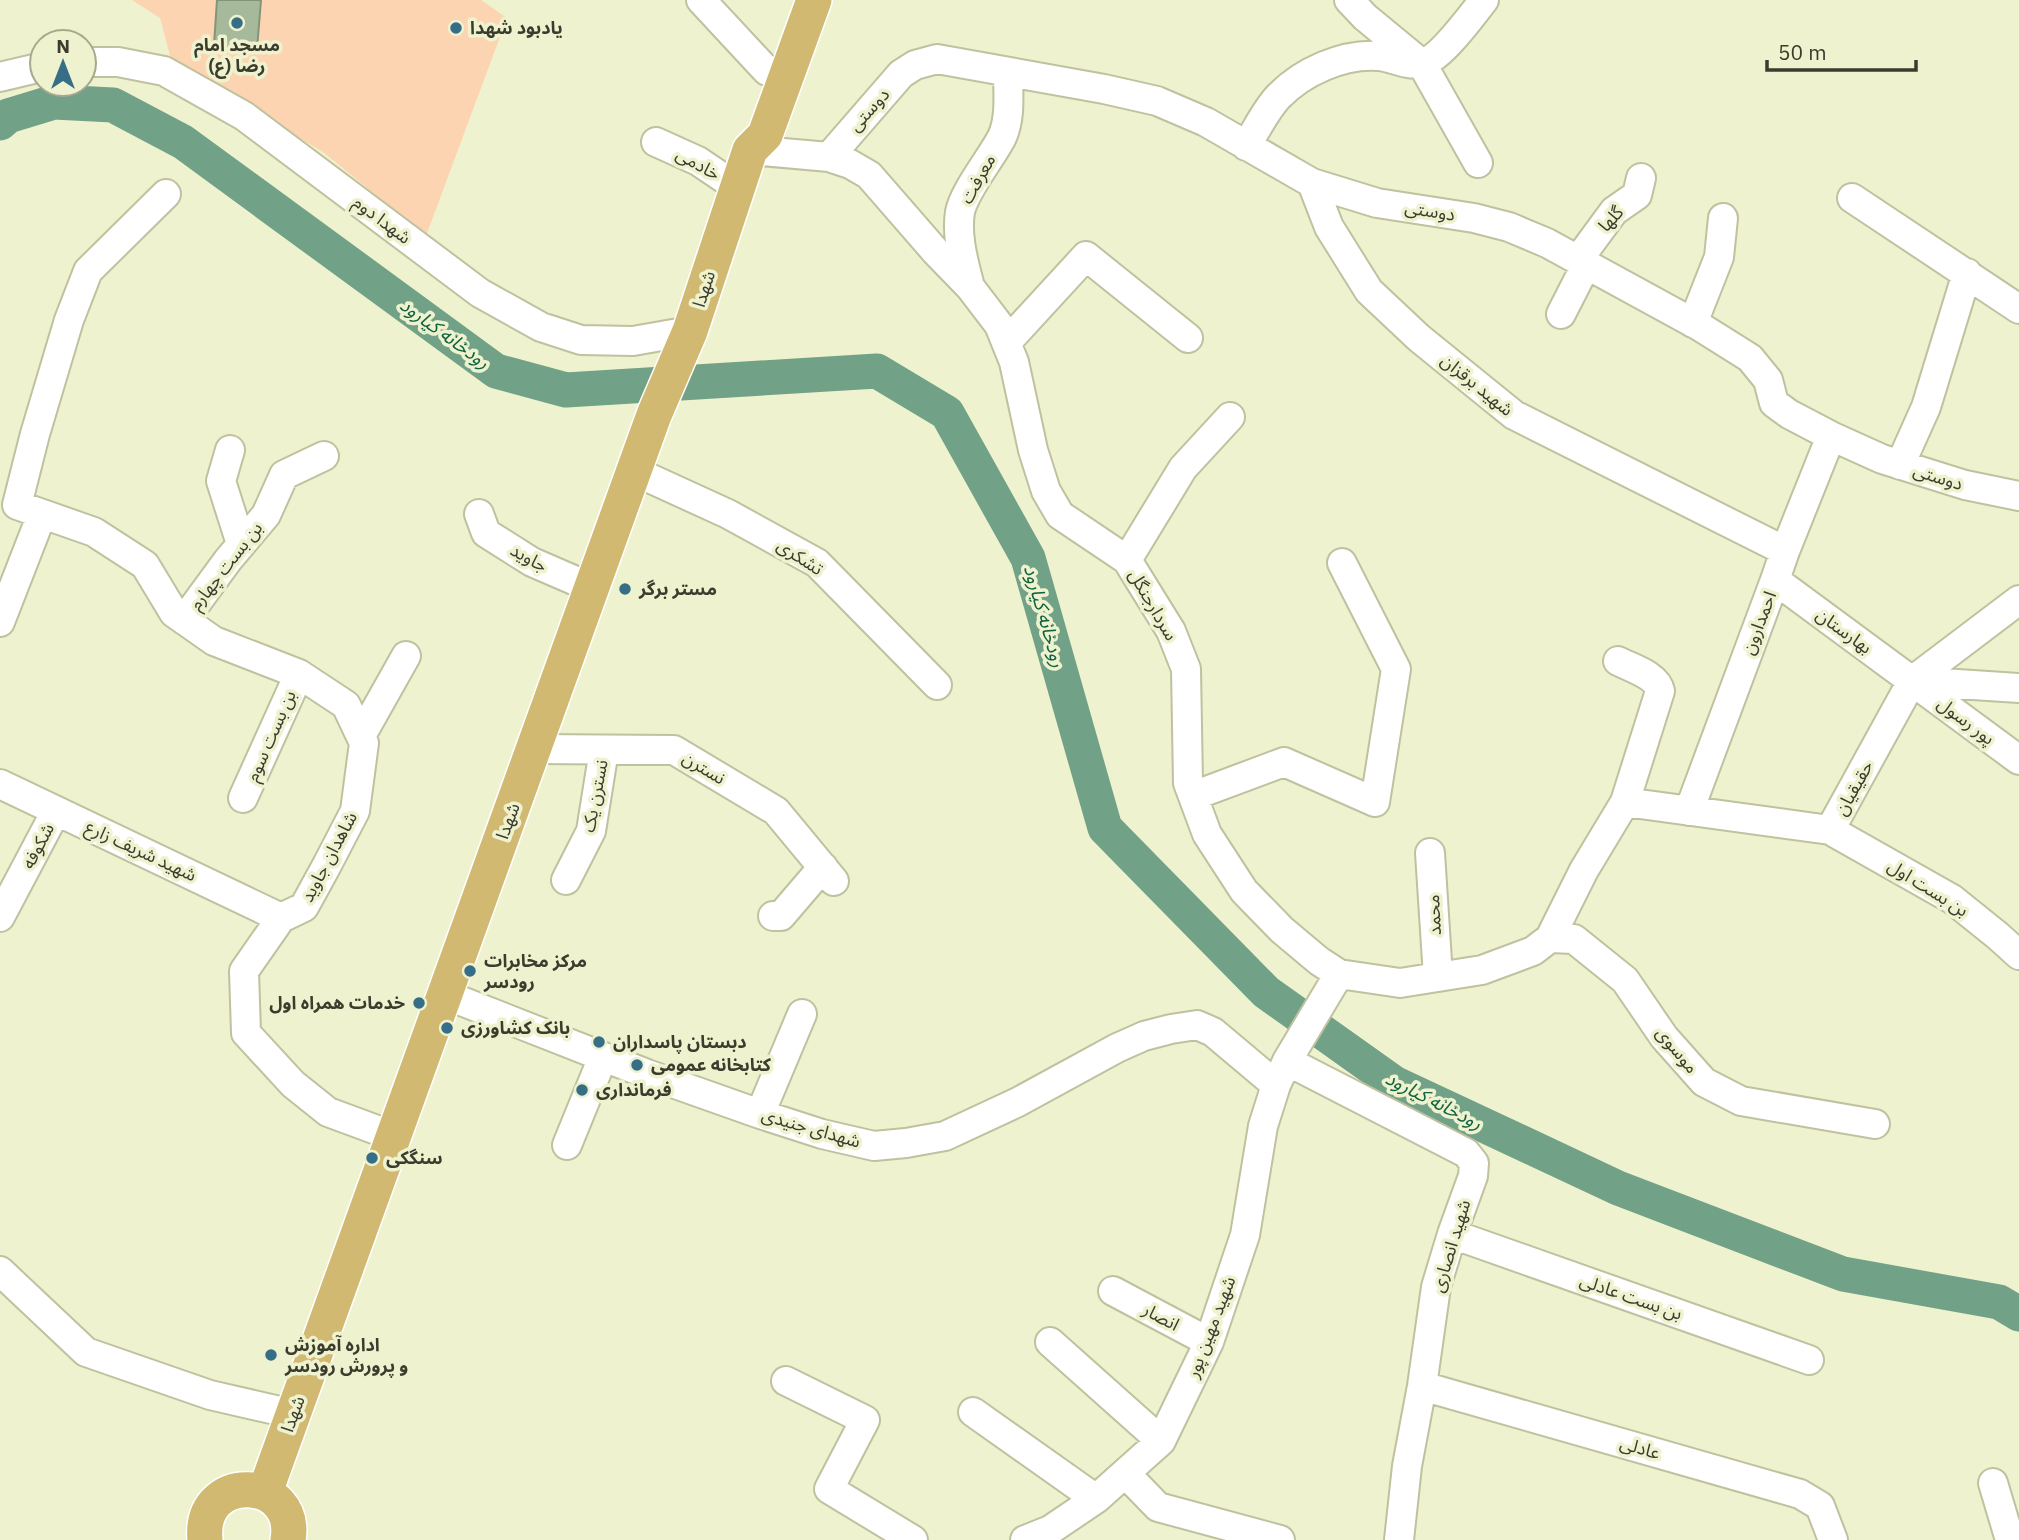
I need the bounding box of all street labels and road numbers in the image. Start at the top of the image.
street label: دوستی [843,83,894,136]
street label: خادمی [672,142,724,185]
street label: معرفت [955,150,1001,208]
street label: شهدا دوم [347,190,416,251]
street label: دوستی [1403,195,1457,226]
street label: گلها [1593,200,1629,236]
street label: شهدا [687,268,720,310]
street label: شهید برقزان [1436,348,1518,421]
street label: دوستی [1911,458,1966,495]
street label: بن بست چهارم [184,517,270,616]
street label: تشکری [773,533,828,580]
street label: جاوید [507,538,552,577]
street label: سردارجنگل [1124,565,1183,644]
street label: احمدارون [1736,588,1781,658]
street label: بهارستان [1812,603,1877,659]
street label: بن بست سوم [240,687,304,786]
street label: پور رسول [1933,692,2000,750]
street label: نسترن [678,746,730,789]
street label: حقیقیان [1829,756,1878,819]
street label: نسترن یک [576,758,613,834]
street label: شهدا [490,799,525,842]
street label: شاهدان جاوید [295,808,362,906]
street label: شهید شریف زارع [81,815,200,889]
street label: شکوفه [16,819,59,873]
street label: بن بست اول [1884,854,1973,921]
street label: محمد [1421,894,1446,936]
street label: موسوی [1651,1022,1704,1078]
street label: شهدای جنیدی [759,1102,863,1153]
street label: شهید انصاری [1426,1197,1475,1295]
street label: بن بست عادلی [1577,1268,1686,1325]
street label: شهید مهین پور [1180,1273,1241,1382]
street label: انصار [1138,1297,1183,1336]
street label: شهدا [275,1392,310,1435]
street label: عادلی [1617,1431,1663,1464]

